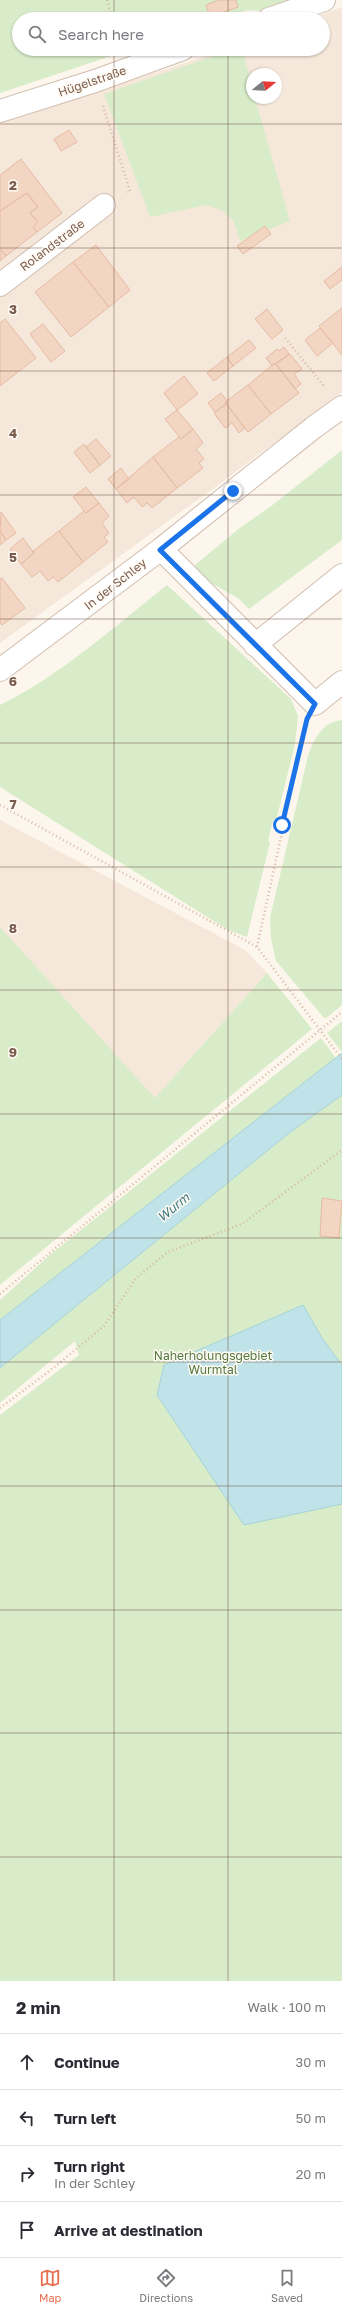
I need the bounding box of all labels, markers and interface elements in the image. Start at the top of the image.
search box [12,12,330,56]
icon: search [26,23,48,45]
text: Search here [58,25,144,43]
street label: Hügelstraße [56,62,128,100]
north arrow [246,68,282,104]
text: 2 [9,177,17,193]
street label: Rolandstraße [17,216,87,274]
text: 3 [9,301,17,317]
text: 4 [9,425,17,441]
route end [224,482,242,500]
text: 5 [9,549,17,565]
street label: In der Schley [81,555,149,613]
text: 6 [9,673,17,689]
text: 7 [9,796,17,812]
route start [273,816,291,834]
text: 8 [9,920,17,936]
text: 9 [9,1044,17,1060]
water label: Wurm [154,1189,193,1225]
park label: Naherholungsgebiet Wurmtal [154,1348,272,1377]
text: 2 min [16,1997,60,2018]
text: Walk · 100 m [248,1999,326,2015]
icon: ahead [16,2051,38,2073]
text: Continue [54,2053,120,2071]
text: 30 m [296,2054,326,2070]
icon: left [16,2107,38,2129]
text: Turn left [54,2109,116,2127]
text: 50 m [296,2110,326,2126]
text: Turn right [54,2157,125,2175]
icon: right [16,2163,38,2185]
text: 20 m [296,2166,326,2182]
text: In der Schley [54,2175,135,2191]
icon: arrive [16,2219,38,2241]
text: Arrive at destination [54,2221,203,2239]
tab: Map [39,2267,61,2304]
tab: Directions [139,2267,193,2304]
tab: Saved [271,2267,303,2304]

